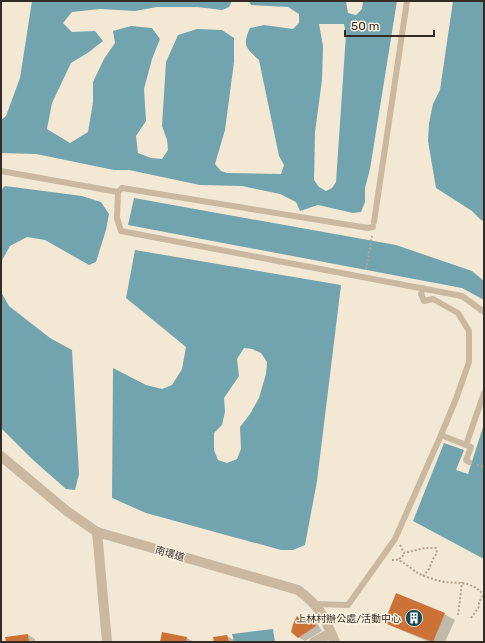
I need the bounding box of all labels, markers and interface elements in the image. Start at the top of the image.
scale bar [345,12,434,38]
text: 50 m [351,19,379,33]
street label: 南環道 [154,544,186,564]
building icon: 上林村辦公處/活動中心 [404,608,424,628]
place label: 上林村辦公處/活動中心 [296,613,401,625]

